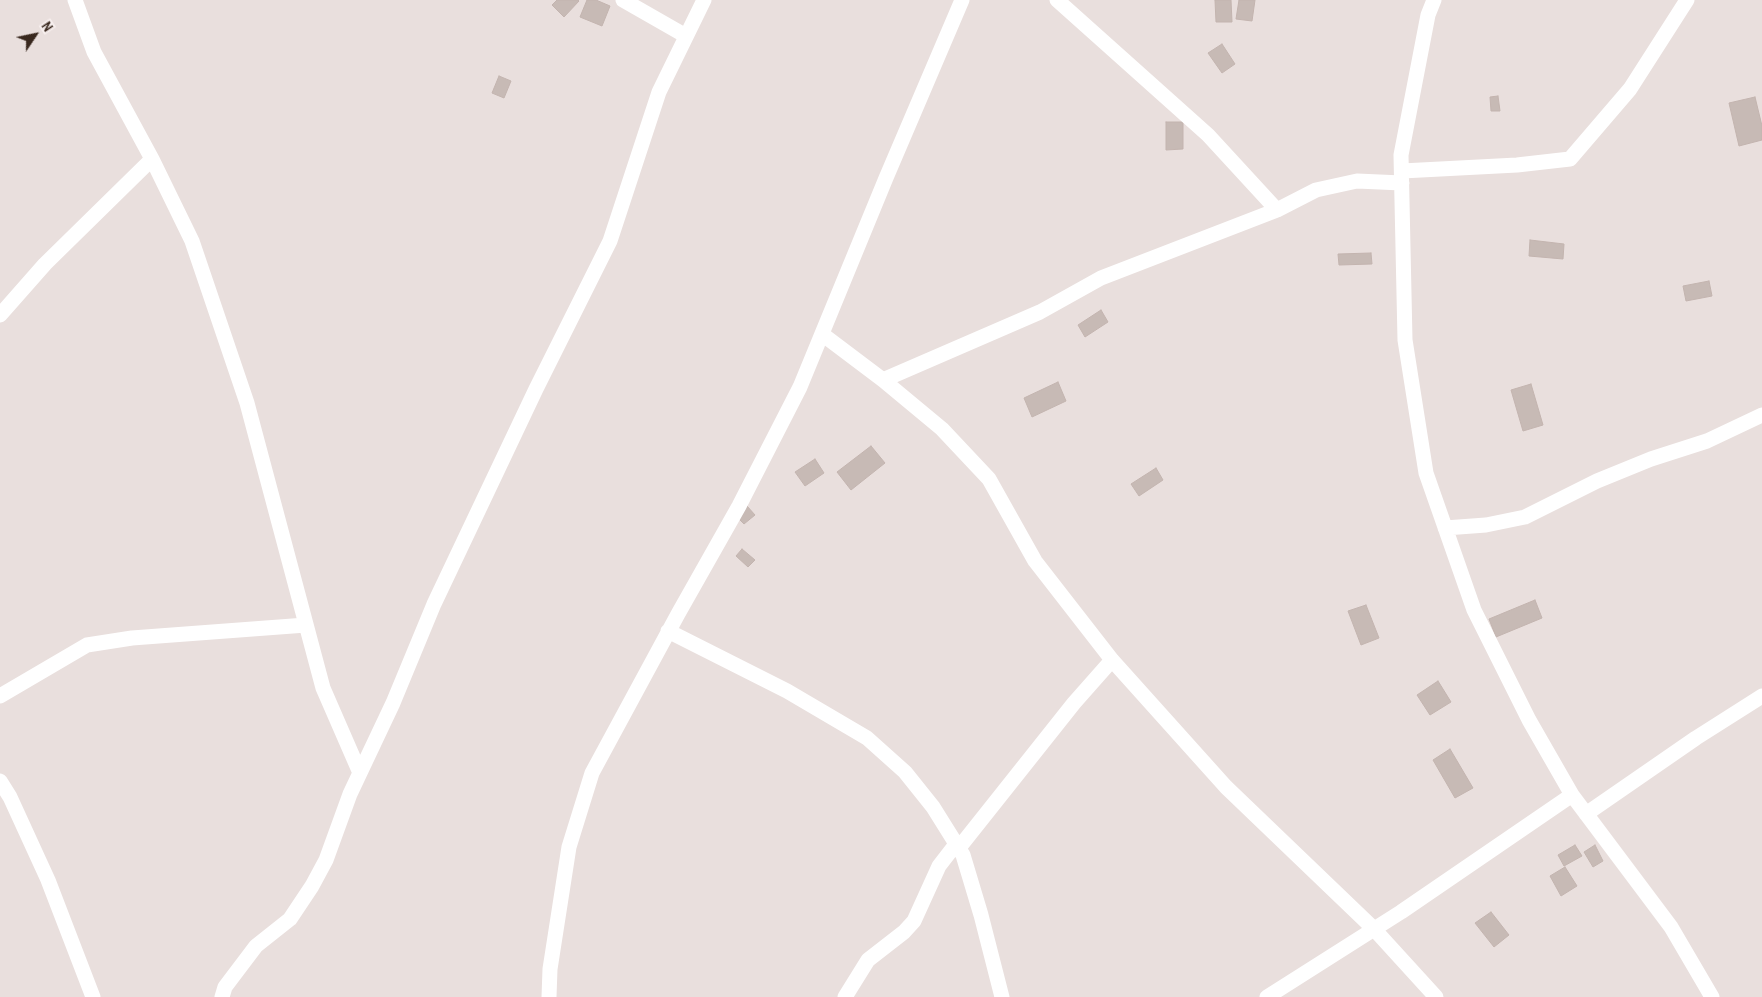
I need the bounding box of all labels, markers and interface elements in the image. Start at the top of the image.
north arrow [10,10,60,60]
text: N [38,18,57,35]

